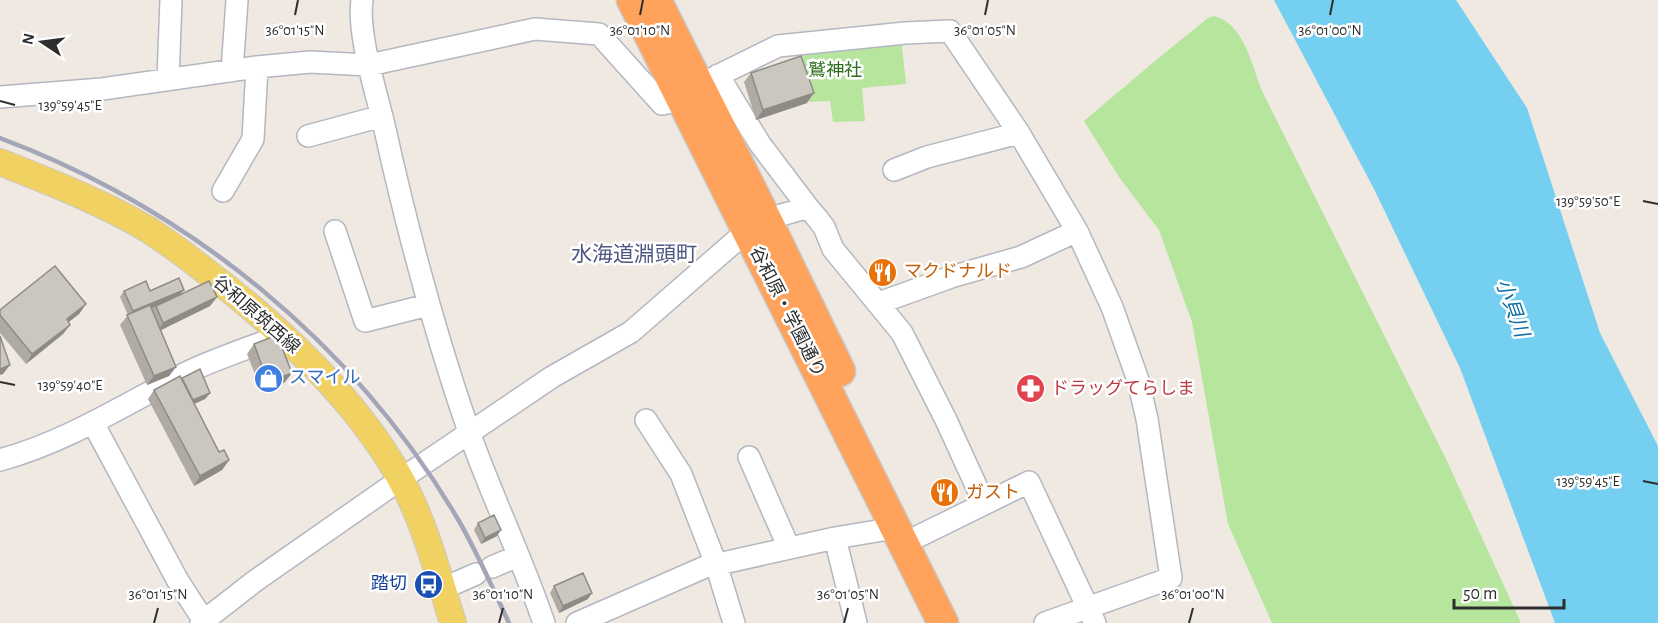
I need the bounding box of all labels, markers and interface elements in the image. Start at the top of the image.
north arrow [12,12,72,72]
text: 36°01'15"N [265,23,325,38]
text: 36°01'10"N [610,23,670,38]
text: 36°01'05"N [954,23,1016,38]
text: 36°01'00"N [1298,23,1362,38]
text: N [19,32,37,46]
park label: 鷲神社 [808,60,862,80]
text: 139°59'45"E [38,98,102,113]
text: 139°59'50"E [1556,194,1620,209]
district label: 水海道淵頭町 [571,243,697,265]
street label: 谷和原・学園通り [746,243,829,380]
restaurant icon: マクドナルド [867,256,899,288]
place label: マクドナルド [904,262,1012,281]
street label: 谷和原筑西線 [209,271,304,357]
water label: 小貝川 [1492,276,1533,341]
shop icon: スマイル [252,362,284,394]
place label: スマイル [289,368,360,387]
pharmacy icon: ドラッグてらしま [1014,373,1046,405]
text: 139°59'40"E [37,378,103,393]
place label: ドラッグてらしま [1051,378,1195,398]
text: 139°59'45"E [1556,474,1620,489]
restaurant icon: ガスト [929,477,961,509]
place label: ガスト [966,483,1020,502]
bus stop icon: 踏切 [412,568,444,600]
scale bar [1454,572,1564,610]
place label: 踏切 [371,574,407,593]
text: 50 m [1463,585,1497,603]
text: 36°01'15"N [128,587,188,602]
text: 36°01'10"N [473,587,533,602]
text: 36°01'05"N [817,587,879,602]
text: 36°01'00"N [1161,587,1225,602]

